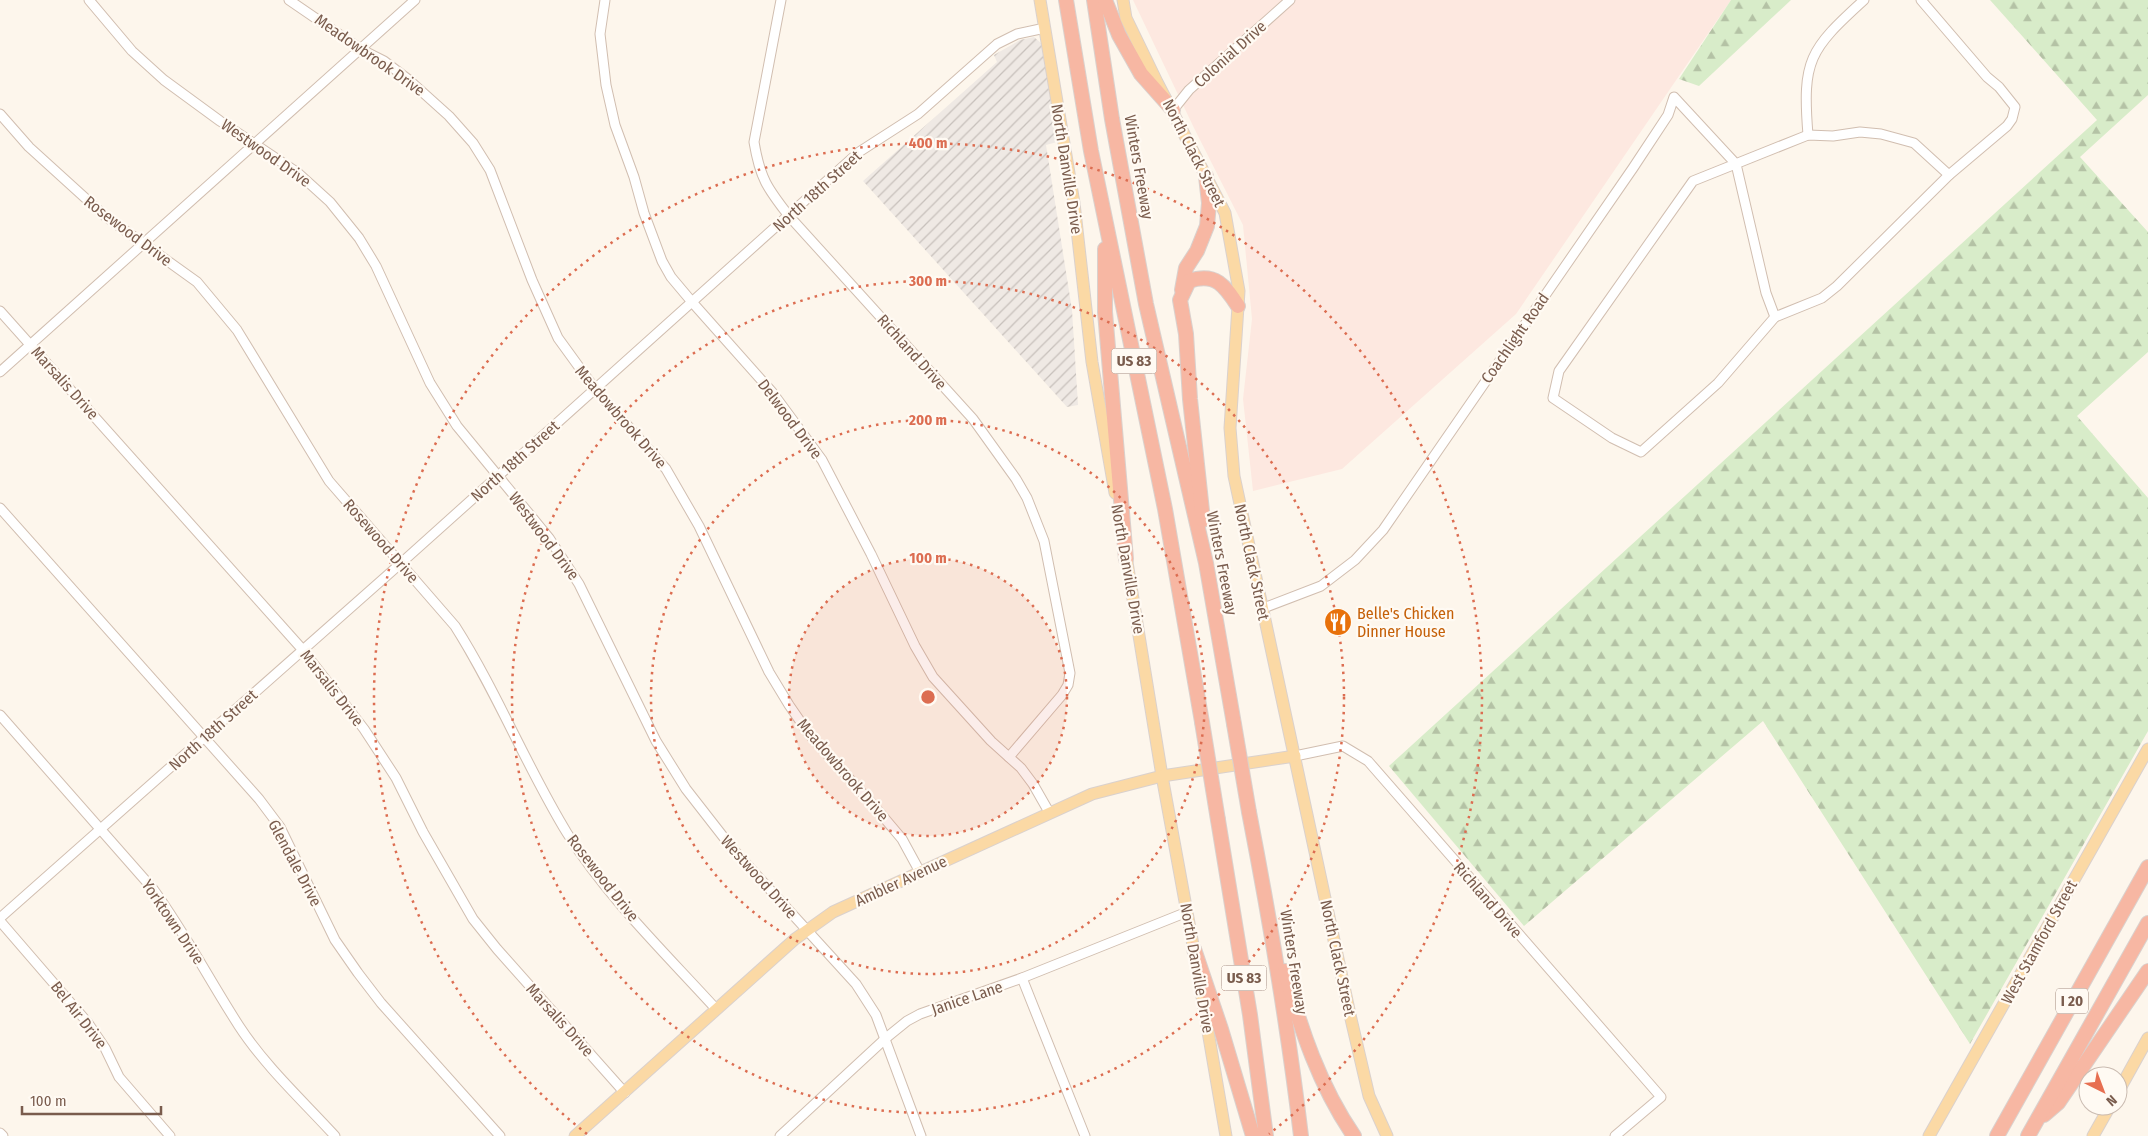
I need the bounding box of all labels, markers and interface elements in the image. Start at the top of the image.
street label: Meadowbrook Drive [311,10,429,100]
street label: Colonial Drive [1190,17,1270,91]
street label: North Clack Street [1159,96,1230,211]
street label: North Danville Drive [1047,103,1087,236]
street label: Winters Freeway [1120,113,1158,222]
street label: Westwood Drive [217,115,315,191]
text: 400 m [909,134,947,152]
street label: North 18th Street [769,146,866,236]
street label: Rosewood Drive [80,192,176,270]
text: 300 m [908,272,947,290]
street label: Coachlight Road [1477,289,1553,387]
street label: Richland Drive [873,310,951,394]
street label: Marsalis Drive [27,343,103,423]
road number: US 83 [1112,348,1156,374]
street label: Meadowbrook Drive [571,362,671,472]
street label: Delwood Drive [754,375,826,463]
text: 200 m [908,411,947,429]
street label: North 18th Street [467,416,564,506]
street label: Westwood Drive [505,488,583,584]
street label: Rosewood Drive [339,495,423,587]
street label: North Clack Street [1230,502,1274,623]
street label: North Danville Drive [1107,503,1149,635]
street label: Winters Freeway [1203,509,1242,618]
text: 100 m [909,549,947,567]
place label: Belle's Chicken Dinner House [1357,604,1454,641]
restaurant icon: Belle's Chicken Dinner House [1323,607,1353,637]
street label: Marsalis Drive [296,646,368,730]
street label: North 18th Street [165,685,262,775]
centre of rings [919,688,937,706]
street label: Meadowbrook Drive [793,715,893,825]
street label: Glendale Drive [264,816,326,910]
street label: Rosewood Drive [563,831,643,925]
street label: Westwood Drive [717,832,801,923]
street label: Ambler Avenue [852,851,950,910]
street label: Richland Drive [1450,858,1526,942]
street label: Yorktown Drive [138,876,208,968]
street label: West Stamford Street [1997,876,2081,1007]
street label: North Clack Street [1316,898,1360,1019]
street label: North Danville Drive [1176,902,1218,1034]
street label: Winters Freeway [1276,908,1312,1017]
road number: US 83 [1222,966,1266,990]
street label: Janice Lane [929,977,1005,1019]
street label: Bel Air Drive [47,978,111,1053]
street label: Marsalis Drive [522,980,598,1060]
road number: I 20 [2056,988,2088,1014]
north arrow [2078,1066,2128,1116]
scale bar [22,1084,161,1116]
text: N [2103,1091,2120,1109]
text: 100 m [30,1092,67,1110]

